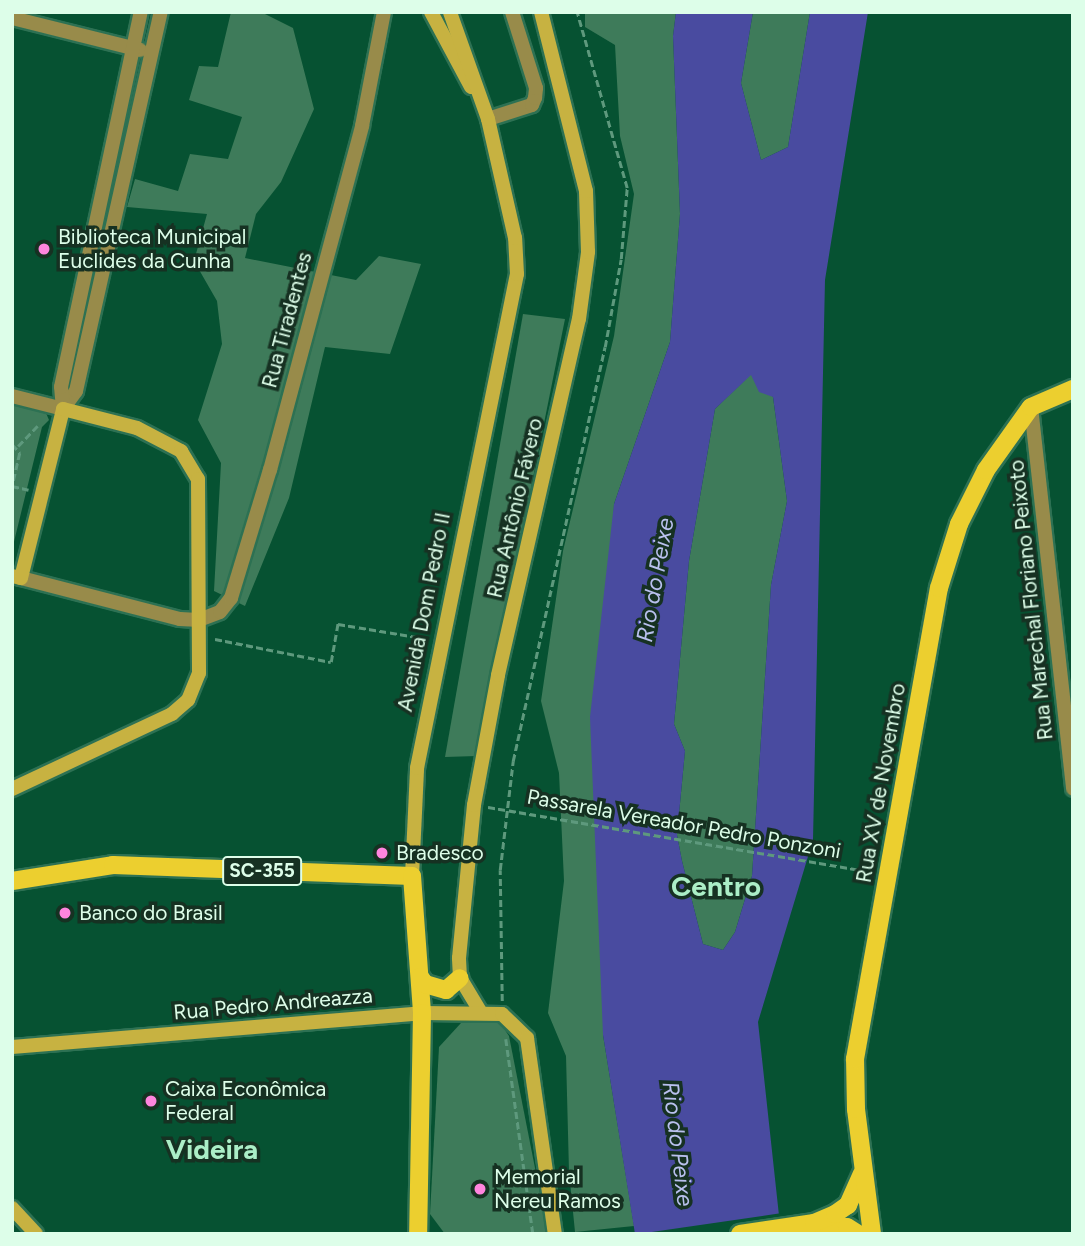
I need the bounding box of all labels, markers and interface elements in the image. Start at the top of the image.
place label: Biblioteca Municipal Euclides da Cunha [58,224,246,274]
marker: Biblioteca Municipal Euclides da Cunha [36,241,52,257]
street label: Rua Tiradentes [257,249,317,391]
street label: Rua Antônio Fávero [482,416,548,600]
street label: Rua Marechal Floriano Peixoto [1004,459,1058,741]
street label: Avenida Dom Pedro II [392,510,456,714]
water label: Rio do Peixe [630,516,680,644]
street label: Rua XV de Novembro [851,681,911,885]
street label: Passarela Vereador Pedro Ponzoni [525,784,843,864]
place label: Bradesco [396,840,484,866]
marker: Bradesco [374,845,390,861]
road number: SC-355 [222,856,302,886]
district label: Centro [671,869,761,903]
place label: Banco do Brasil [79,900,223,926]
marker: Banco do Brasil [57,905,73,921]
street label: Rua Pedro Andreazza [172,983,374,1025]
place label: Caixa Econômica Federal [165,1076,326,1126]
water label: Rio do Peixe [657,1080,699,1208]
marker: Caixa Econômica Federal [143,1093,159,1109]
district label: Videira [166,1132,258,1166]
place label: Memorial Nereu Ramos [494,1164,621,1214]
marker: Memorial Nereu Ramos [472,1181,488,1197]

